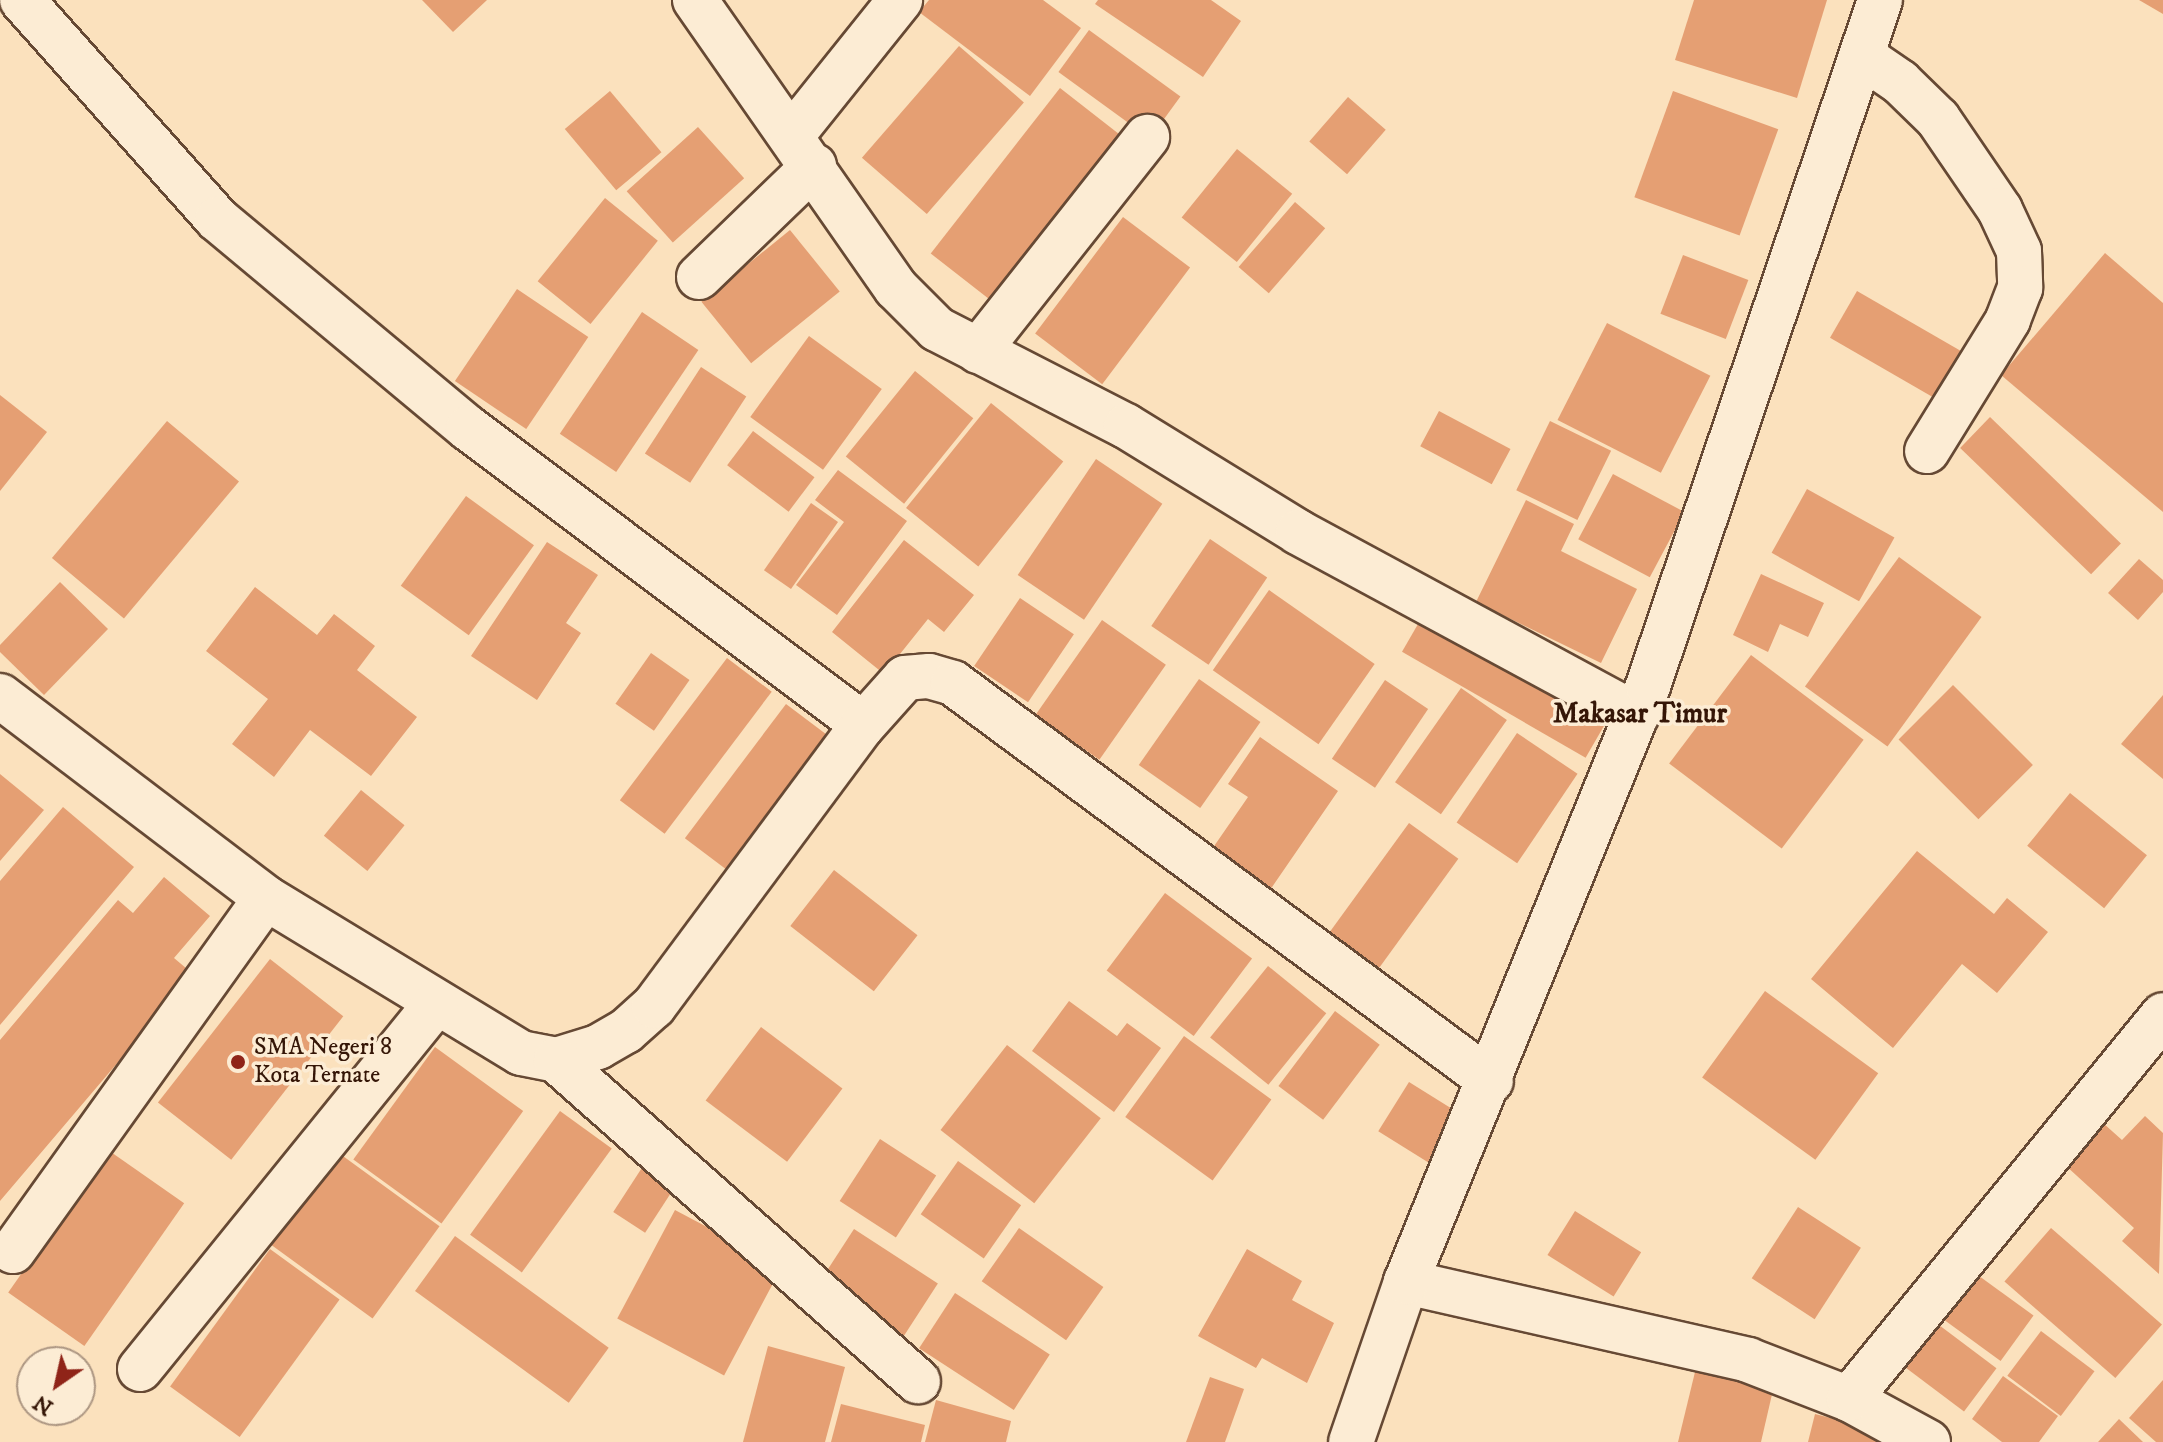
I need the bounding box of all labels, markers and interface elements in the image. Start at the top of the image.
district label: Makasar Timur [1553,697,1727,731]
place label: SMA Negeri 8 Kota Ternate [254,1034,392,1090]
marker: SMA Negeri 8 Kota Ternate [229,1053,247,1071]
north arrow [16,1346,96,1426]
text: N [28,1388,58,1421]

